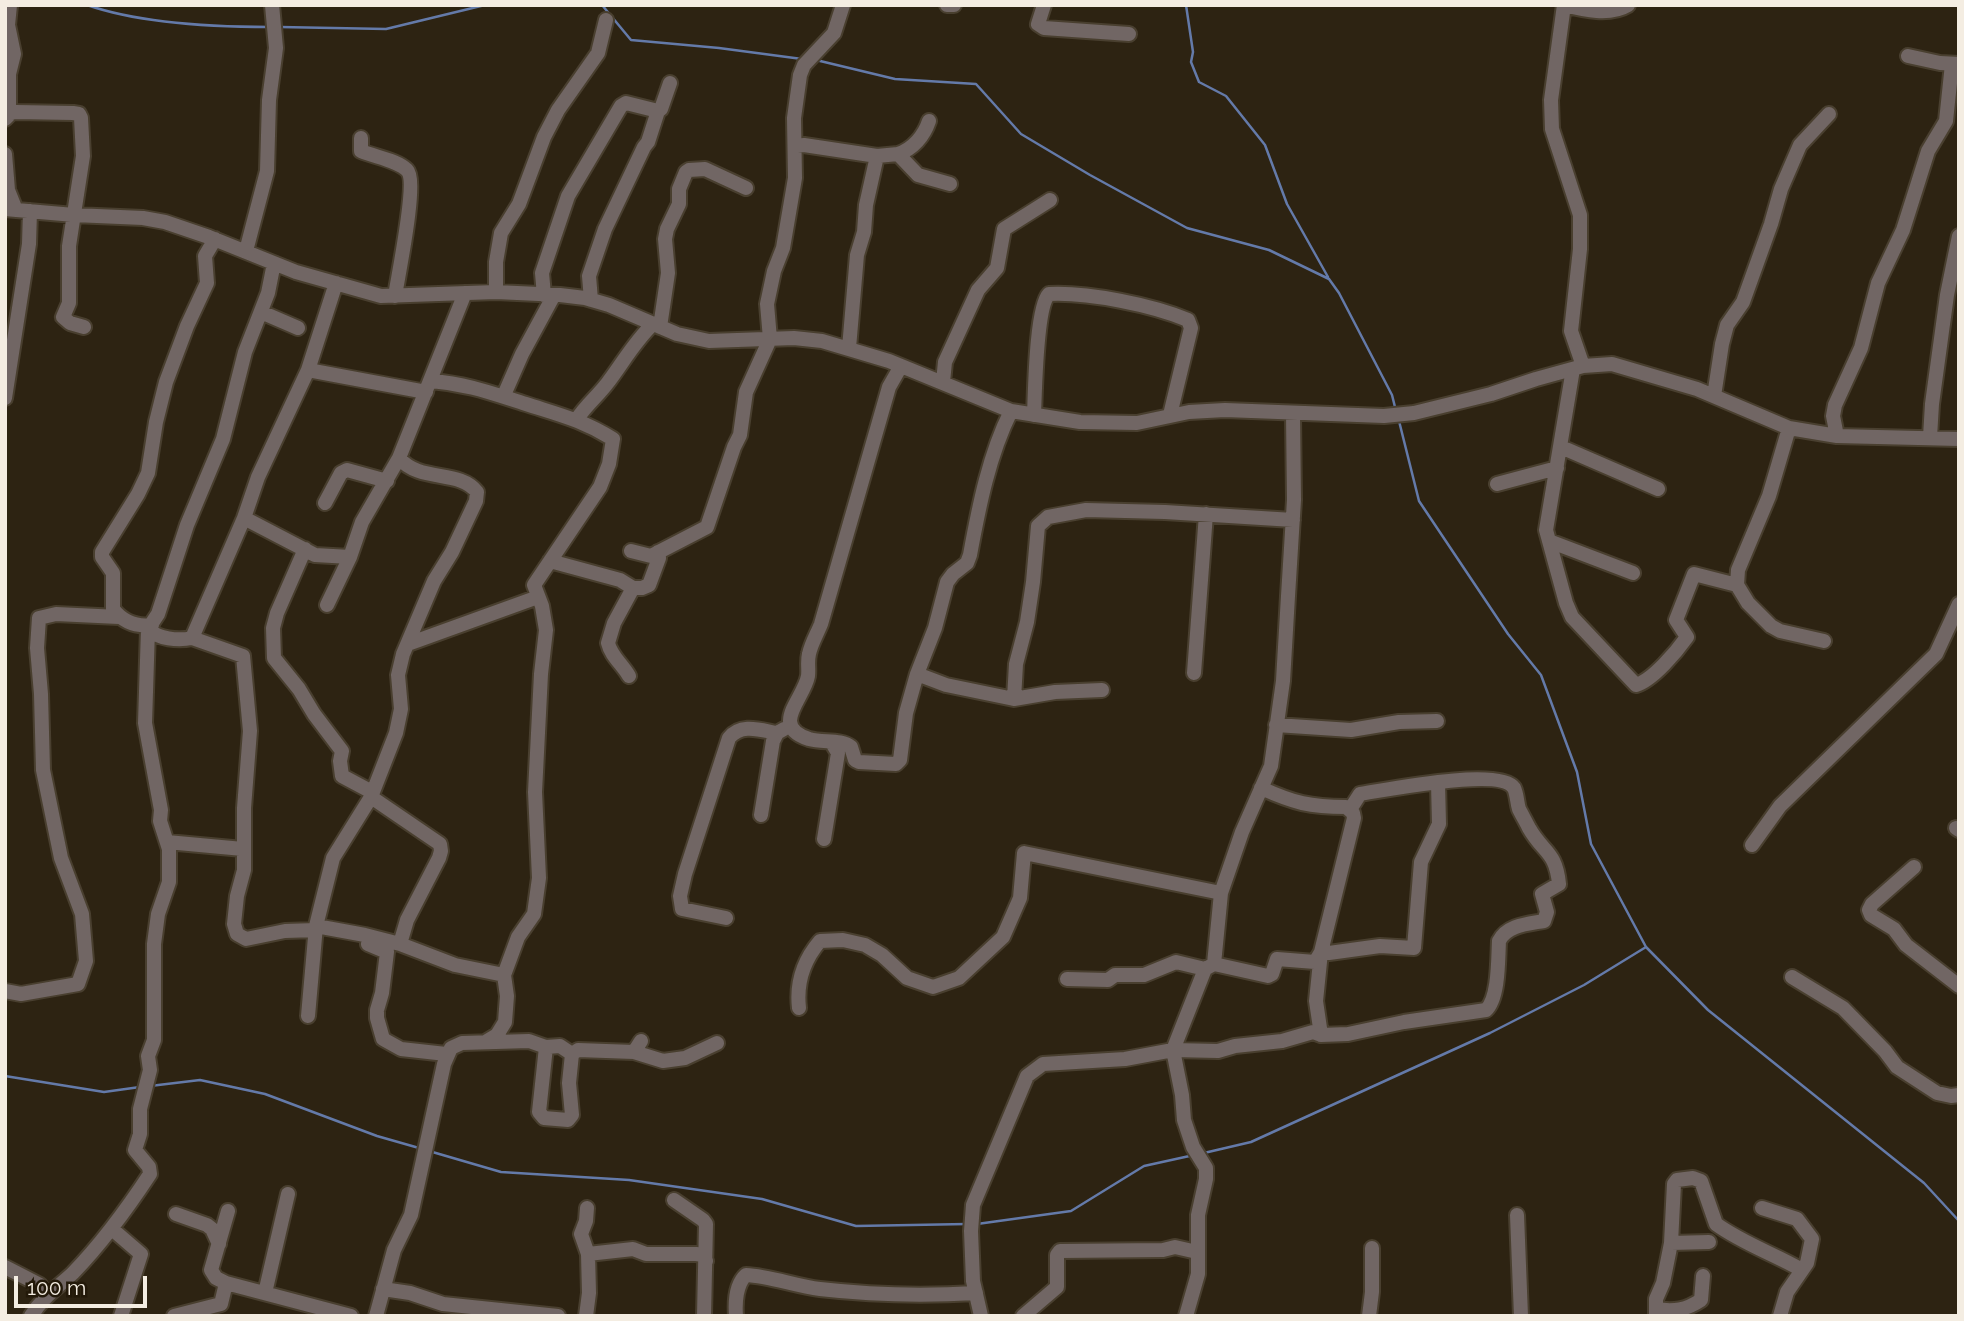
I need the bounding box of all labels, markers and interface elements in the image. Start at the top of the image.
scale bar [18,1262,150,1306]
text: 100 m [27,1275,86,1300]

